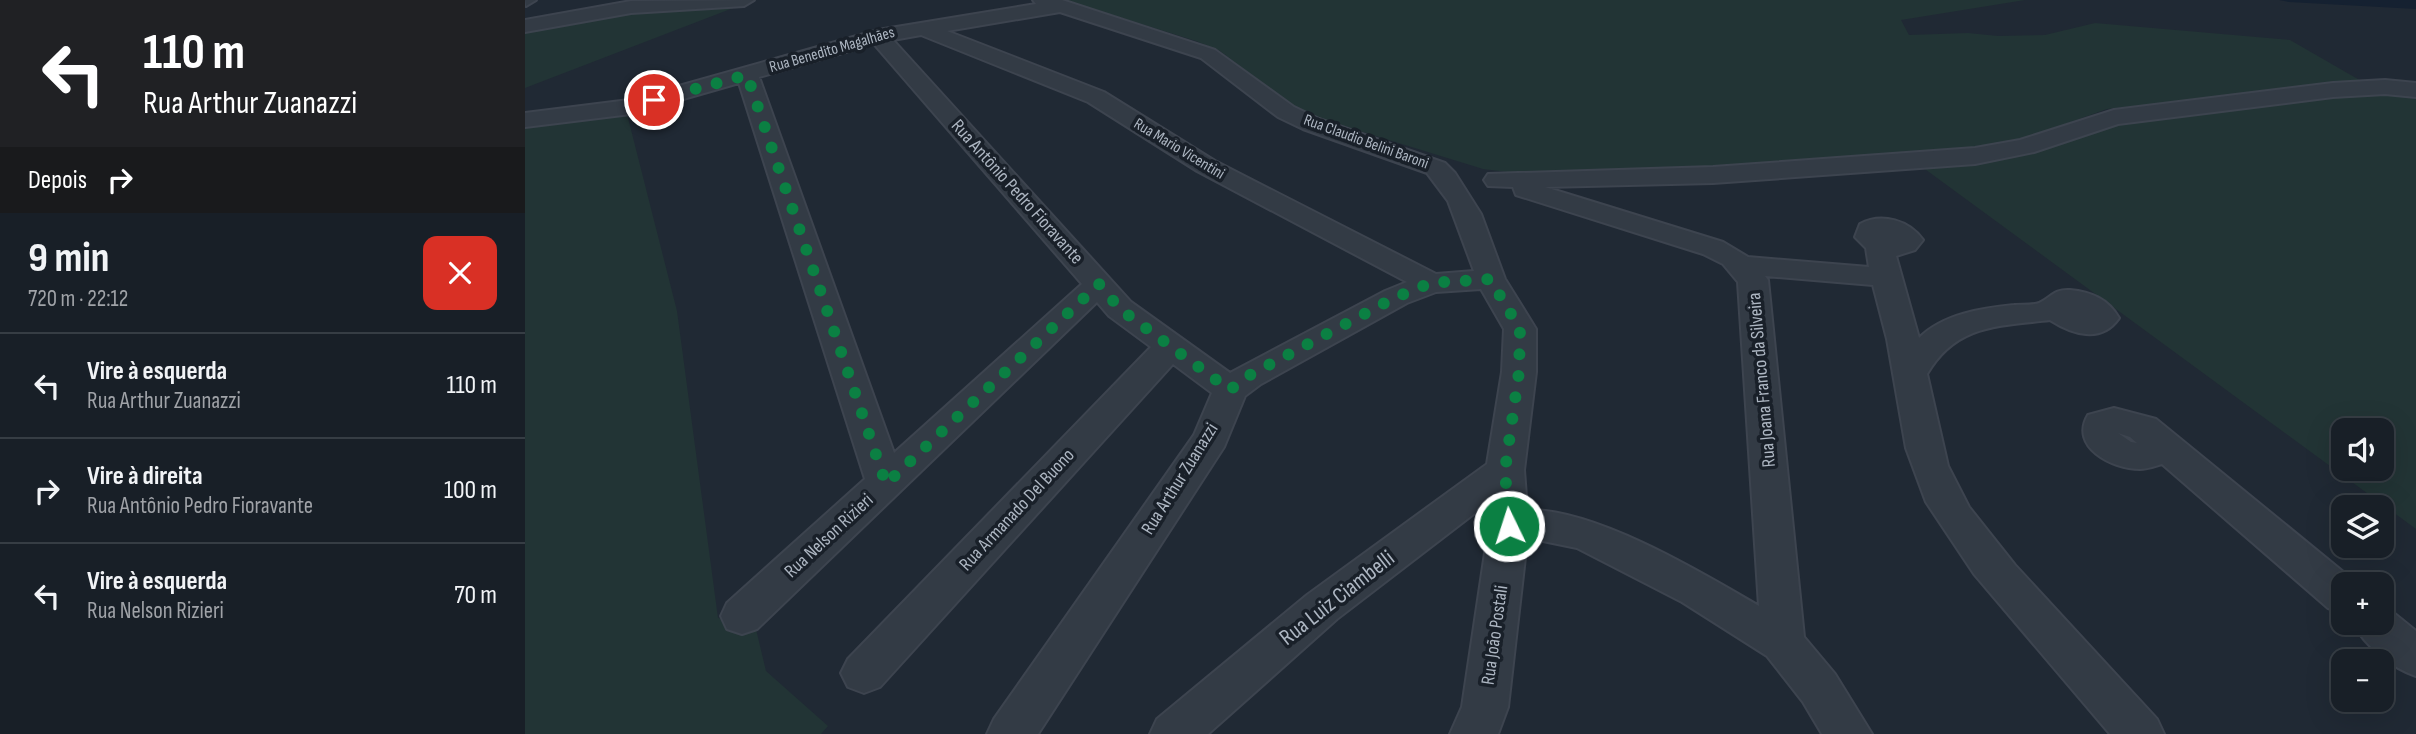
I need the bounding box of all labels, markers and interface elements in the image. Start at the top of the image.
street label: Rua Benedito Magalhães [767,23,897,77]
text: 110 m [143,24,245,83]
icon: left [28,28,119,119]
pin [624,70,684,130]
icon: arrive [635,81,673,119]
text: Rua Arthur Zuanazzi [143,84,357,123]
street label: Rua Claudio Belini Baroni [1301,111,1431,173]
street label: Rua Mario Vicentini [1130,114,1228,184]
street label: Rua Antônio Pedro Fioravante [946,115,1088,269]
icon: right [101,161,139,199]
text: Depois [28,165,87,196]
text: 9 min [28,233,110,284]
button: close [423,236,497,310]
text: 720 m · 22:12 [28,285,128,313]
street label: Rua Joana Franco da Silveira [1743,292,1781,468]
text: Vire à esquerda [87,356,227,387]
icon: left [28,367,66,405]
text: 110 m [446,370,497,401]
text: Rua Arthur Zuanazzi [87,387,241,415]
map controls [2331,418,2394,712]
button: sound [2331,418,2394,481]
street label: Rua Arthur Zuanazzi [1137,419,1223,539]
street label: Rua Armanado Del Buono [954,444,1080,576]
text: Vire à direita [87,461,203,492]
icon: right [28,472,66,510]
text: 100 m [444,475,497,506]
street label: Rua Nelson Rizieri [780,489,878,583]
position arrow [1472,489,1546,563]
text: Rua Antônio Pedro Fioravante [87,492,313,520]
button: layers [2331,495,2394,558]
street label: Rua Luiz Ciambelli [1274,544,1400,652]
text: Vire à esquerda [87,566,227,597]
button: + [2331,572,2394,635]
icon: left [28,577,66,615]
text: 70 m [454,580,497,611]
street label: Rua João Postali [1477,584,1513,686]
text: Rua Nelson Rizieri [87,597,224,625]
button: − [2331,649,2394,712]

